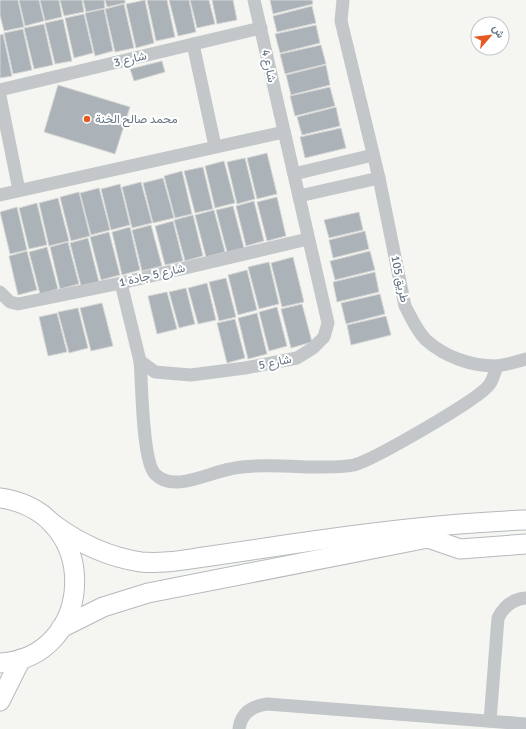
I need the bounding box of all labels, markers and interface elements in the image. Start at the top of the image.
north arrow [470,16,510,56]
text: ش [490,23,507,40]
street label: شارع 3 [112,48,148,72]
street label: شارع 4 [257,48,279,84]
place label: محمد صالح الخنة [95,112,178,128]
marker: محمد صالح الخنة [82,114,92,124]
street label: طريق 105 [387,254,412,304]
street label: شارع 5 جادة 1 [118,261,187,291]
street label: شارع 5 [257,352,293,374]

